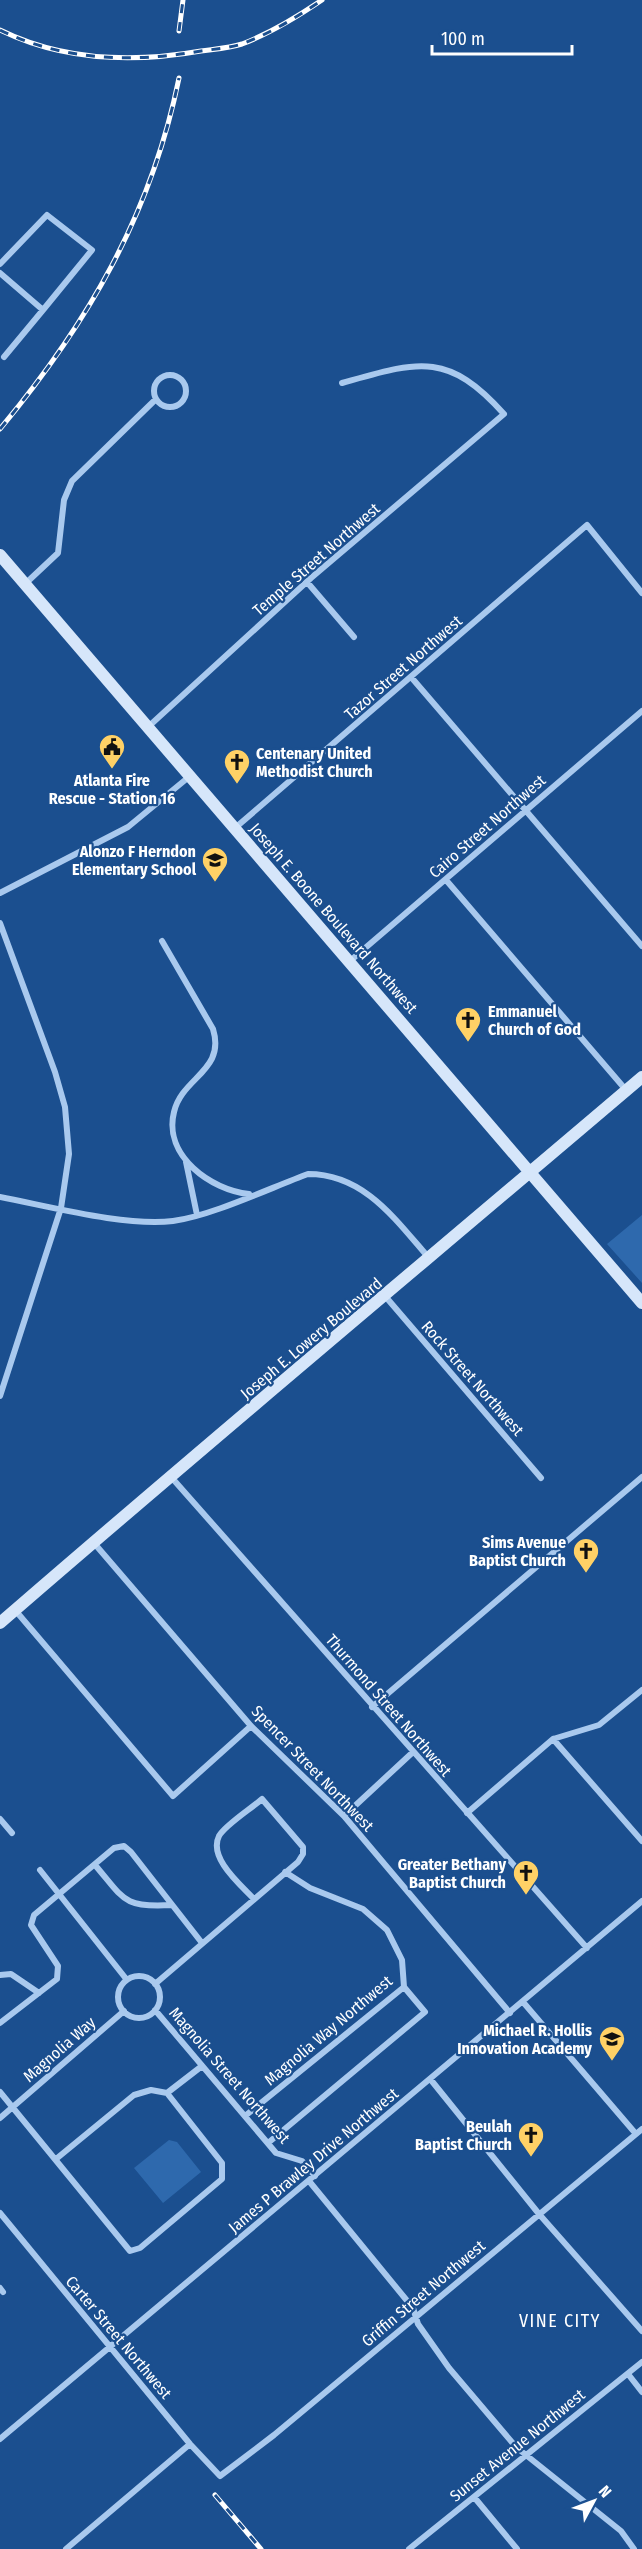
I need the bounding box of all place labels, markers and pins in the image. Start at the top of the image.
public building icon: Atlanta Fire Rescue - Station 16 [97,732,127,770]
place label: Centenary United Methodist Church [256,744,373,781]
church icon: Centenary United Methodist Church [222,747,252,785]
place label: Atlanta Fire Rescue - Station 16 [49,771,175,808]
place label: Alonzo F Herndon Elementary School [72,842,197,879]
school or university icon: Alonzo F Herndon Elementary School [200,845,230,883]
place label: Emmanuel Church of God [488,1002,581,1039]
church icon: Emmanuel Church of God [453,1005,483,1043]
place label: Sims Avenue Baptist Church [469,1533,566,1570]
church icon: Sims Avenue Baptist Church [571,1536,601,1574]
place label: Greater Bethany Baptist Church [398,1855,506,1892]
church icon: Greater Bethany Baptist Church [511,1858,541,1896]
place label: Michael R. Hollis Innovation Academy [457,2021,592,2058]
school or university icon: Michael R. Hollis Innovation Academy [597,2024,627,2062]
place label: Beulah Baptist Church [415,2117,512,2154]
church icon: Beulah Baptist Church [516,2120,546,2158]

